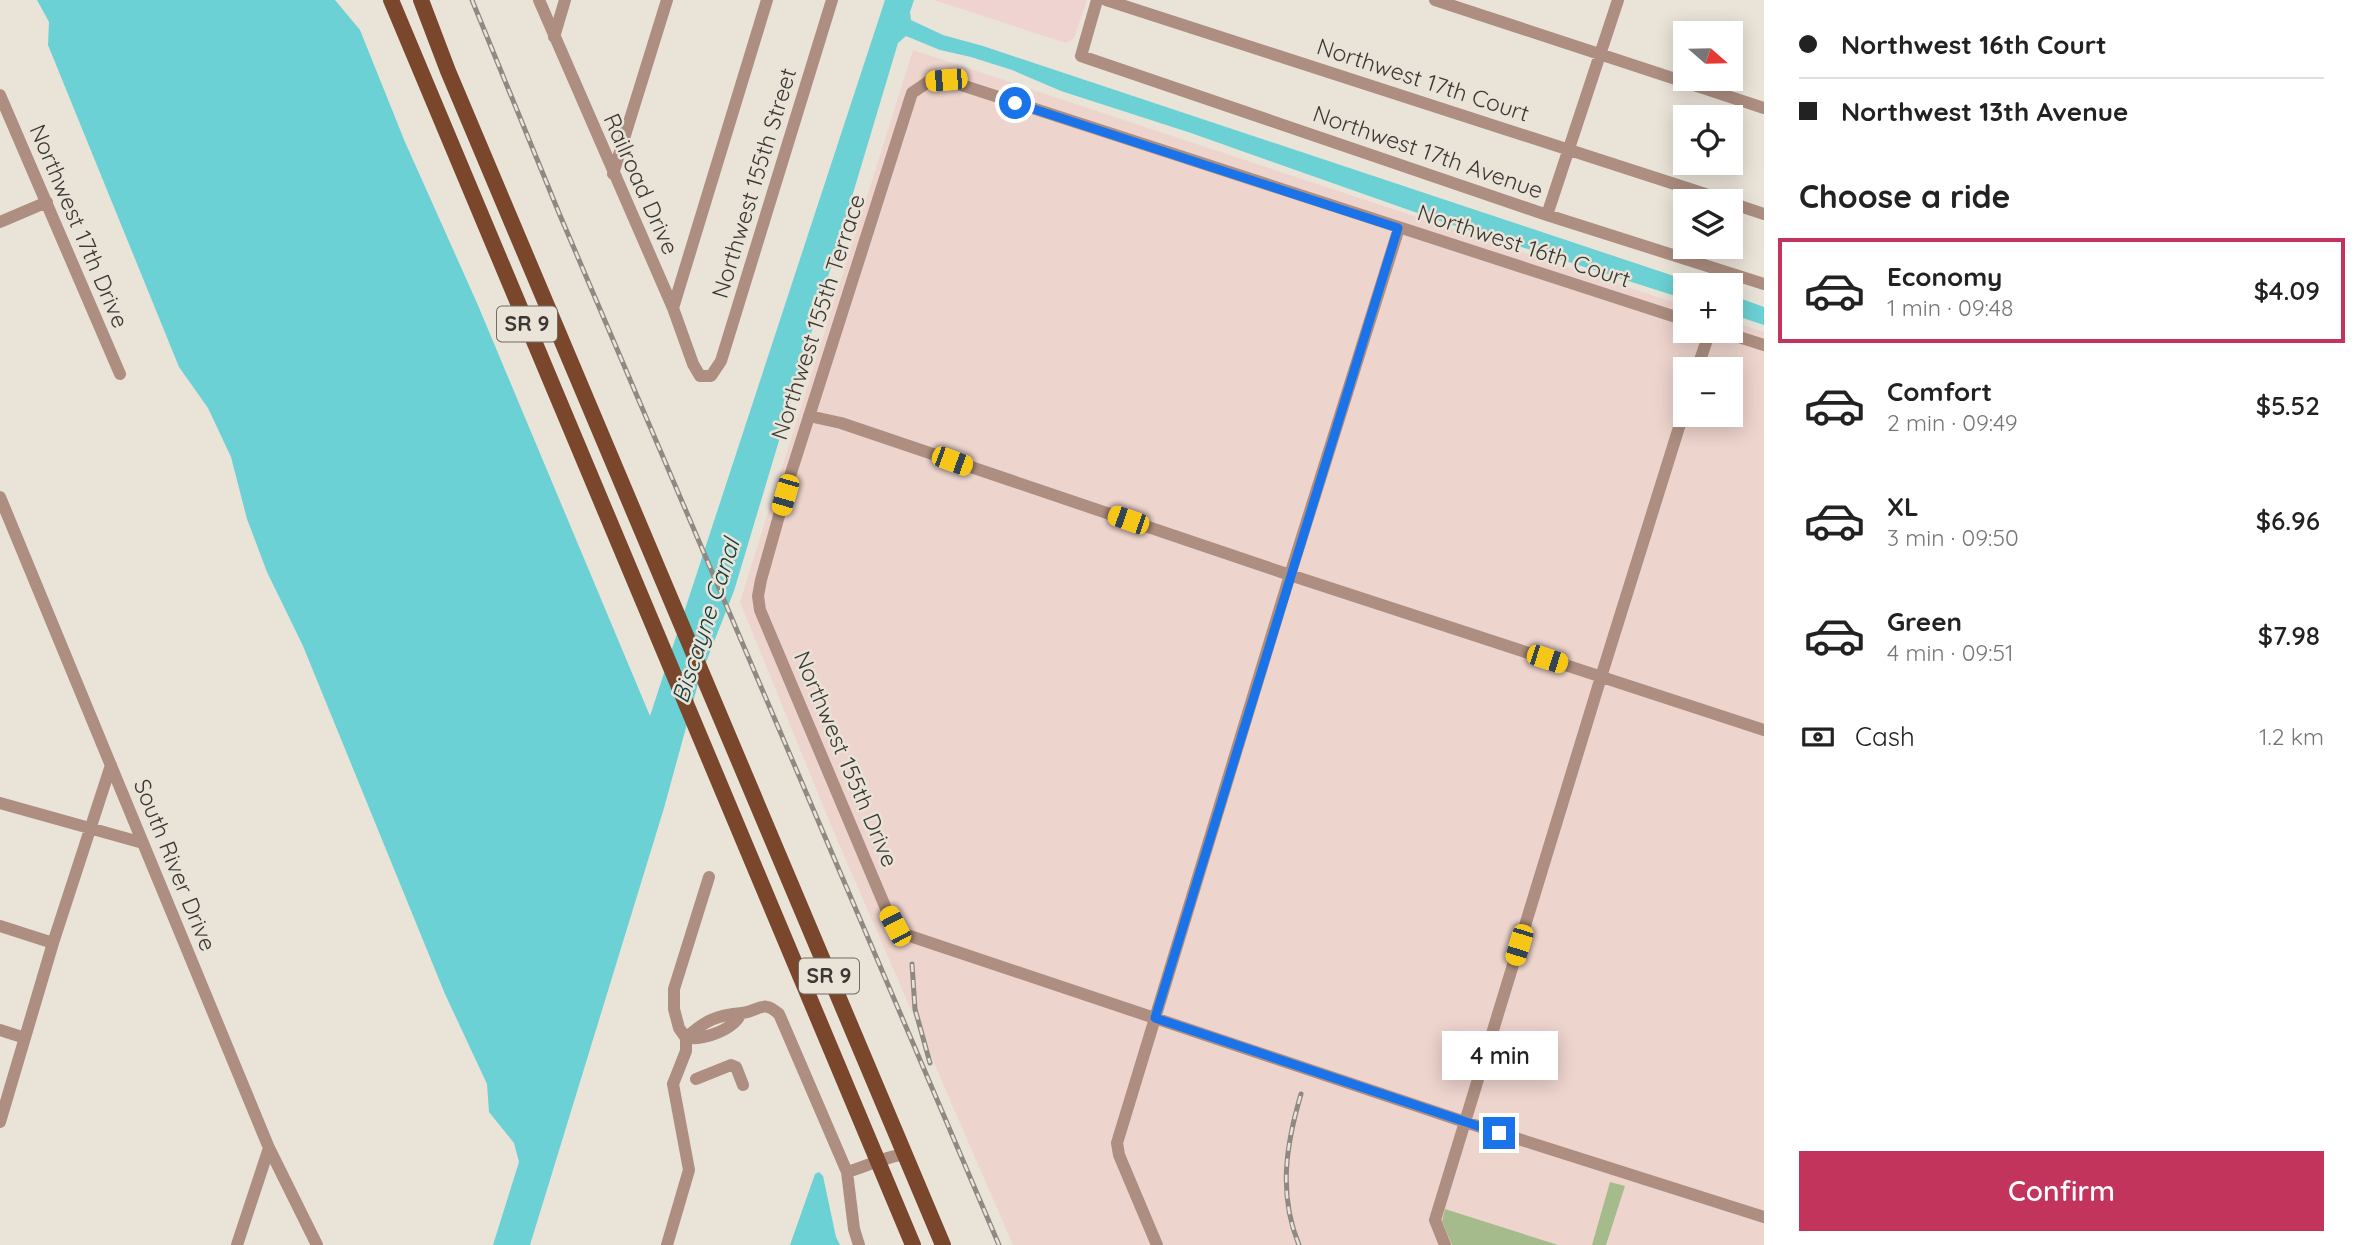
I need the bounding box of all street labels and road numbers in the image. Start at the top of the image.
street label: Northwest 17th Court [1313,31,1533,128]
street label: Northwest 155th Street [705,64,802,301]
street label: Northwest 17th Avenue [1309,98,1547,205]
street label: Railroad Drive [597,109,685,259]
street label: Northwest 17th Drive [23,120,135,332]
street label: Northwest 155th Terrace [764,190,871,443]
street label: Northwest 16th Court [1414,197,1634,294]
road number: SR 9 [497,306,557,342]
street label: Northwest 155th Drive [788,647,905,871]
street label: South River Drive [128,775,223,955]
road number: SR 9 [799,958,859,993]

